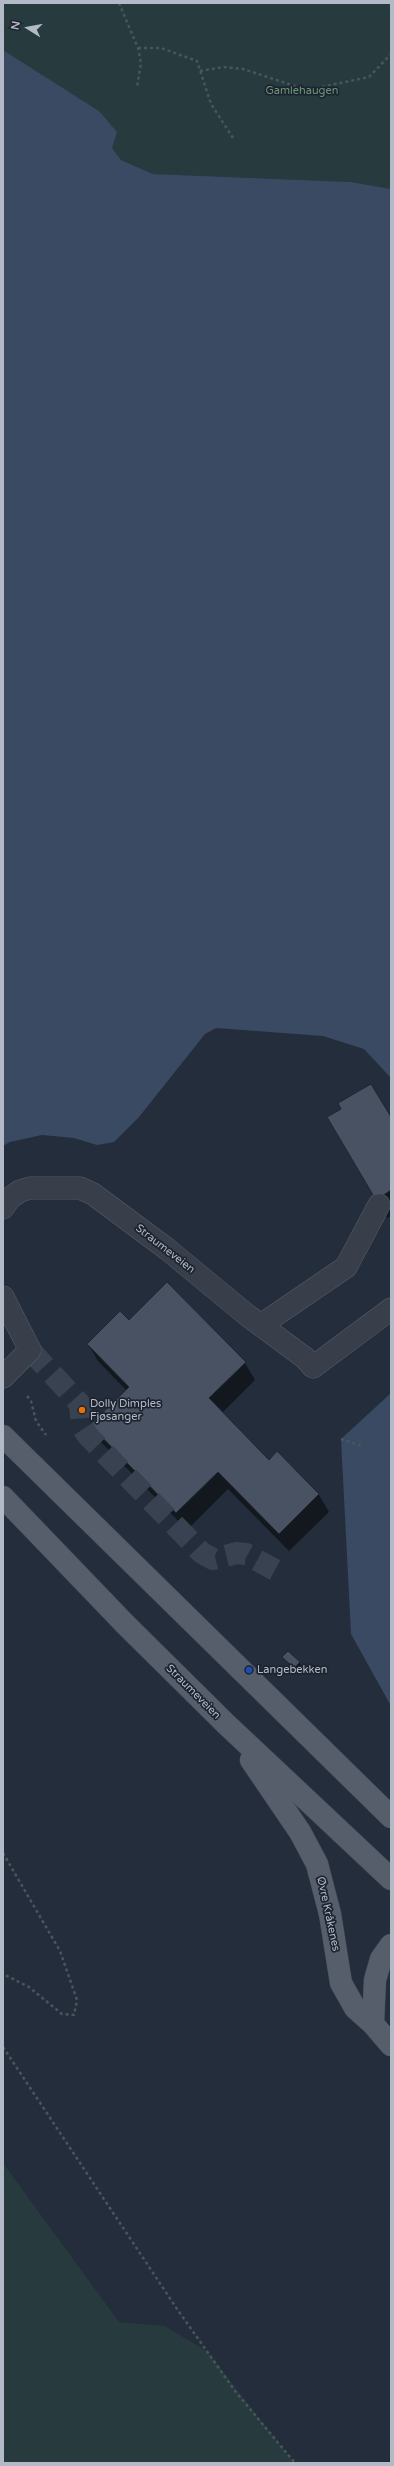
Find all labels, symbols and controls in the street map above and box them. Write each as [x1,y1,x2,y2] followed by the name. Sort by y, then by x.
[8,8,48,48] north arrow
[9,20,23,31] text: N
[266,84,338,98] park label: Gamlehaugen
[133,1222,197,1276] street label: Straumeveien
[90,1397,161,1423] place label: Dolly Dimples Fjøsanger
[77,1405,87,1415] marker: Dolly Dimples Fjøsanger
[163,1662,223,1722] street label: Straumeveien
[257,1663,327,1677] place label: Langebekken
[244,1665,254,1675] marker: Langebekken
[314,1875,342,1953] street label: Øvre Kråkenes

